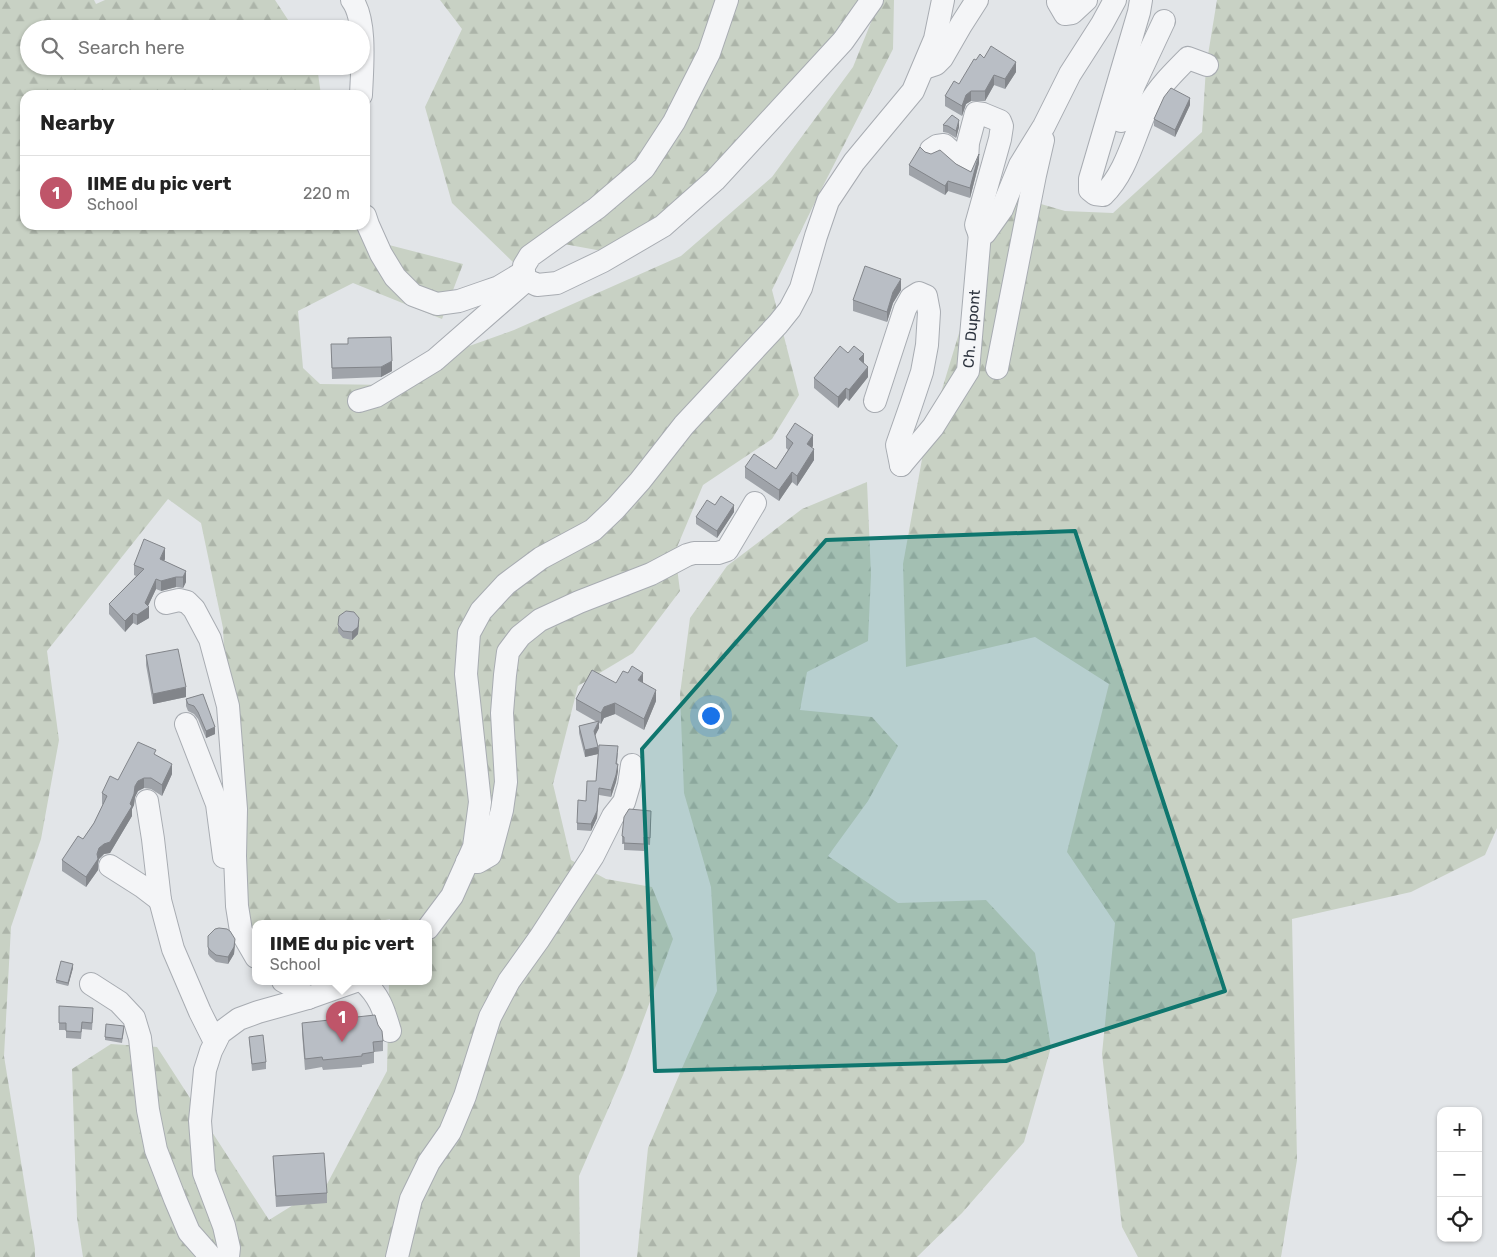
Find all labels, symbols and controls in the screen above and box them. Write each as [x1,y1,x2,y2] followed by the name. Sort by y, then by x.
[20,20,370,75] search box
[38,34,66,62] icon: search
[78,36,185,59] text: Search here
[40,110,115,135] text: Nearby
[87,172,231,195] text: IIME du pic vert
[52,184,60,203] text: 1
[303,184,350,203] text: 220 m
[87,195,138,214] text: School
[959,289,984,369] street label: Ch. Dupont
[698,703,724,729] your location
[252,920,432,985] popup
[270,932,414,955] text: IIME du pic vert
[270,955,321,974] text: School
[326,1001,358,1042] pin: 1
[1437,1107,1482,1242] map controls
[1437,1107,1482,1152] button: +
[1437,1152,1482,1197] button: −
[1437,1197,1482,1242] button: locate

